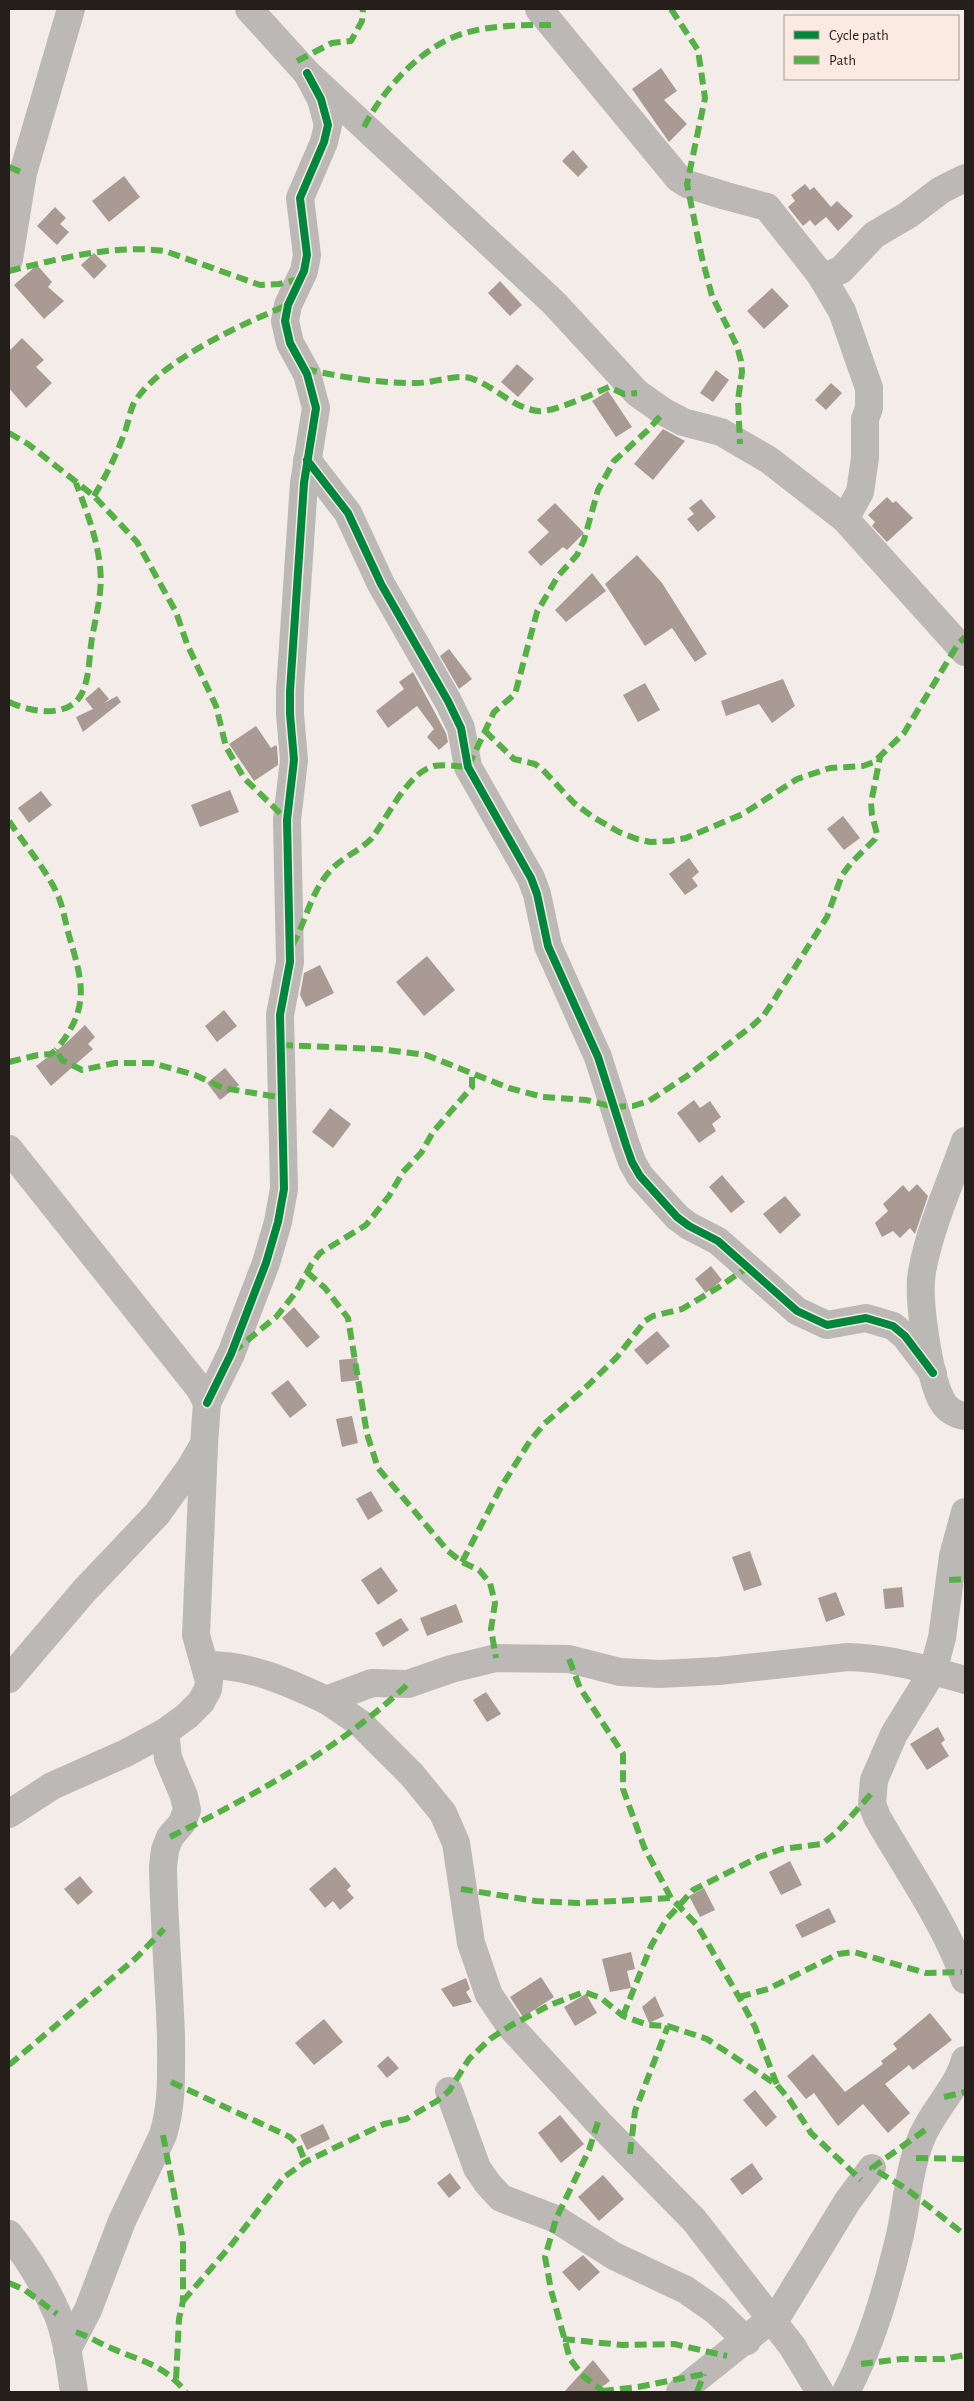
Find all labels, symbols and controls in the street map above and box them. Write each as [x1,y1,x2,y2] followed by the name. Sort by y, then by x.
[784,15,959,80] legend
[829,28,889,43] text: Cycle path
[829,53,856,68] text: Path

